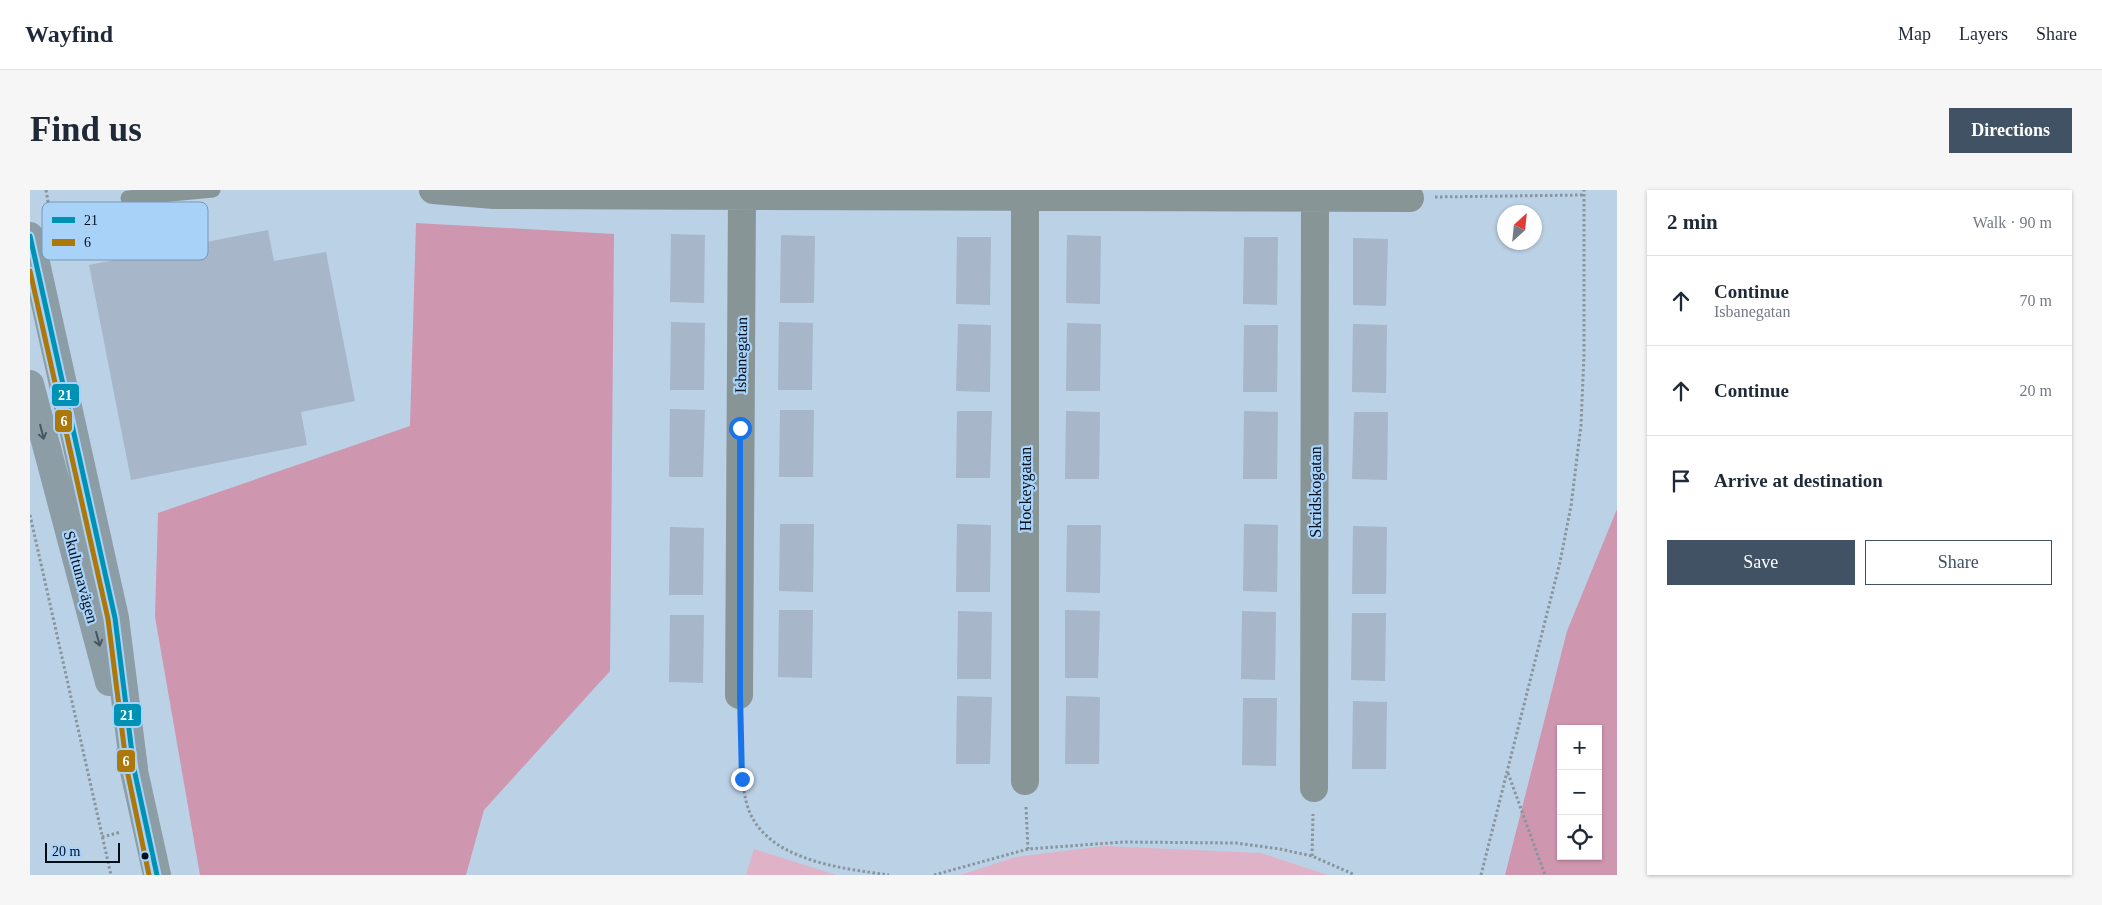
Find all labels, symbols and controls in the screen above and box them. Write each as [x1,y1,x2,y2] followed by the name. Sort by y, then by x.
[25,21,113,47] text: Wayfind
[1898,24,1931,44] text: Map
[1959,24,2008,44] text: Layers
[2036,24,2077,44] text: Share
[1949,108,2072,153] button: Directions
[30,110,142,149] text: Find us
[42,202,208,260] legend
[1497,205,1542,250] north arrow
[1667,210,1718,234] text: 2 min
[84,213,98,228] text: 21
[1973,214,2052,231] text: Walk · 90 m
[84,235,91,250] text: 6
[1714,281,1789,302] text: Continue
[1667,287,1695,315] icon: ahead
[2020,292,2052,309] text: 70 m
[1714,303,1790,320] text: Isbanegatan
[732,317,751,393] street label: Isbanegatan
[1667,377,1695,405] icon: ahead
[1714,380,1789,401] text: Continue
[2020,382,2052,399] text: 20 m
[51,383,80,407] line badge: 21
[58,388,72,403] text: 21
[54,409,73,433] line badge: 6
[61,414,68,429] text: 6
[729,417,752,440] route start
[38,423,47,439] one-way arrow
[1307,446,1325,538] street label: Skridskogatan
[1017,447,1035,531] street label: Hockeygatan
[1667,467,1695,495] icon: arrive
[1714,470,1883,491] text: Arrive at destination
[60,529,102,625] street label: Skultunavägen
[1667,540,1855,585] button: Save
[1865,540,2052,585] button: Share
[93,631,103,647] one-way arrow
[113,703,142,727] line badge: 21
[120,708,134,723] text: 21
[1557,725,1602,860] map controls
[1557,725,1602,770] button: +
[116,749,136,773] line badge: 6
[123,754,130,769] text: 6
[731,768,754,791] route end
[1557,770,1602,815] button: −
[1557,815,1602,860] button: locate
[45,840,120,863] scale bar
[52,844,80,859] text: 20 m
[140,851,150,861] unlabelled marker

